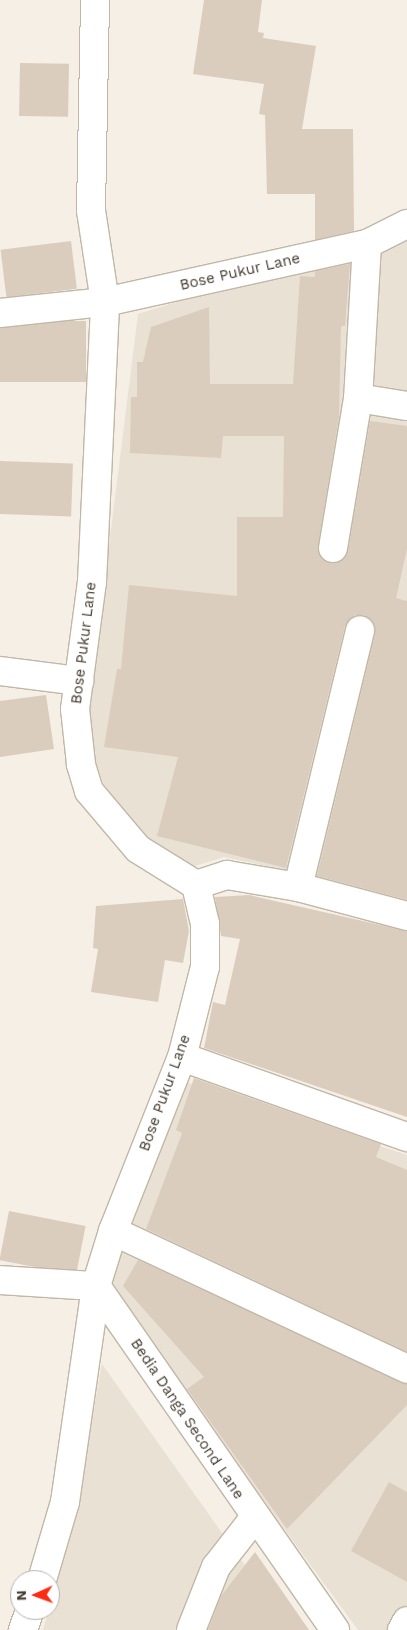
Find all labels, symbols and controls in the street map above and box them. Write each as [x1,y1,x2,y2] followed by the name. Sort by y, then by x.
[178,249,302,295] street label: Bose Pukur Lane
[68,581,100,705] street label: Bose Pukur Lane
[135,1032,195,1154] street label: Bose Pukur Lane
[126,1335,248,1503] street label: Bedia Danga Second Lane
[10,1570,60,1620] north arrow
[13,1590,29,1601] text: N

